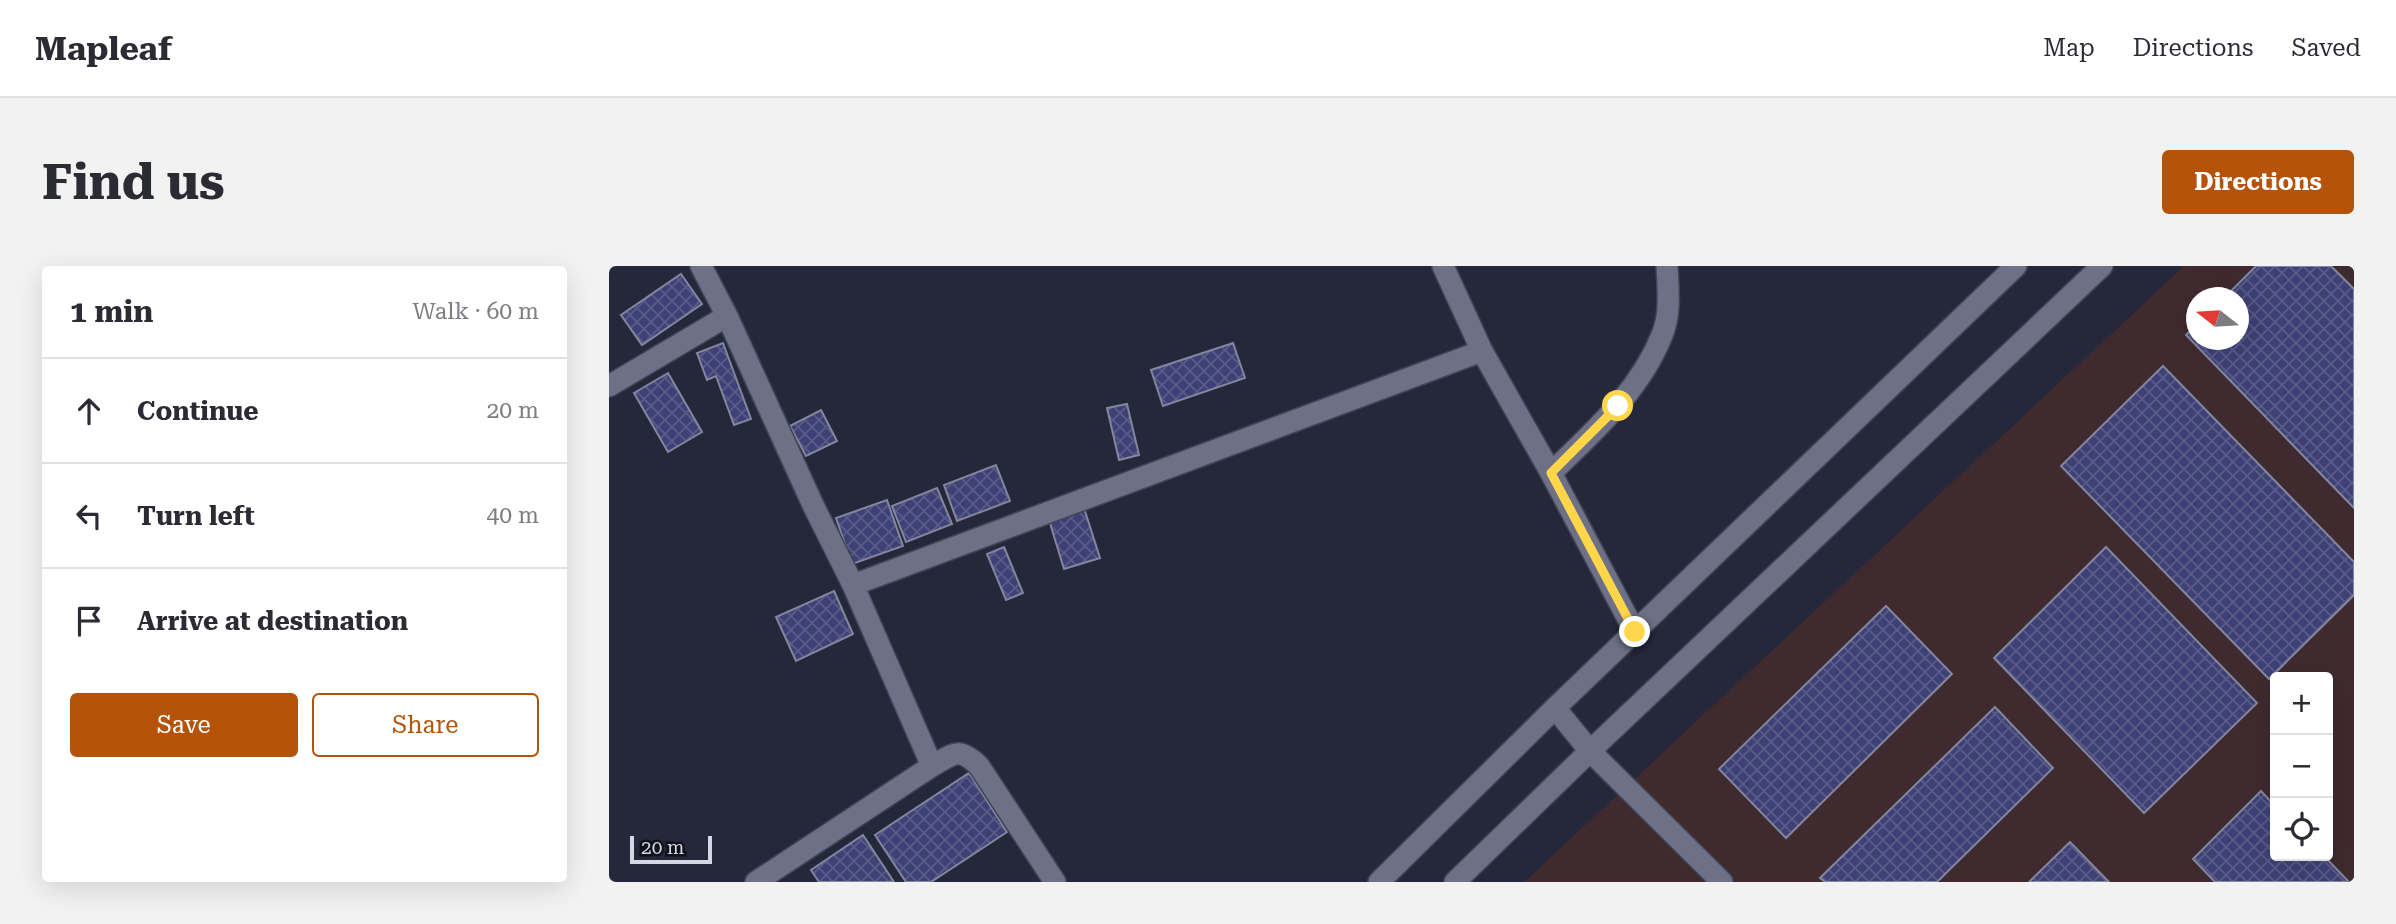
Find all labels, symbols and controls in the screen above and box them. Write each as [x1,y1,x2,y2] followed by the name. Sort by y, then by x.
[35,29,172,68] text: Mapleaf
[2043,34,2095,62] text: Map
[2133,34,2253,62] text: Directions
[2291,34,2361,62] text: Saved
[2162,150,2354,214] button: Directions
[42,154,225,211] text: Find us
[2186,287,2249,350] north arrow
[70,294,153,329] text: 1 min
[412,298,539,325] text: Walk · 60 m
[1602,390,1633,421] route start
[70,392,108,430] icon: ahead
[137,396,259,426] text: Continue
[486,397,539,424] text: 20 m
[70,497,108,535] icon: left
[137,501,255,531] text: Turn left
[486,502,539,529] text: 40 m
[70,602,108,640] icon: arrive
[137,606,408,636] text: Arrive at destination
[1619,616,1650,647] route end
[2270,672,2333,861] map controls
[2270,672,2333,735] button: +
[70,693,298,757] button: Save
[312,693,539,757] button: Share
[2270,735,2333,798] button: −
[2270,798,2333,861] button: locate
[630,833,712,865] scale bar
[641,836,684,859] text: 20 m

